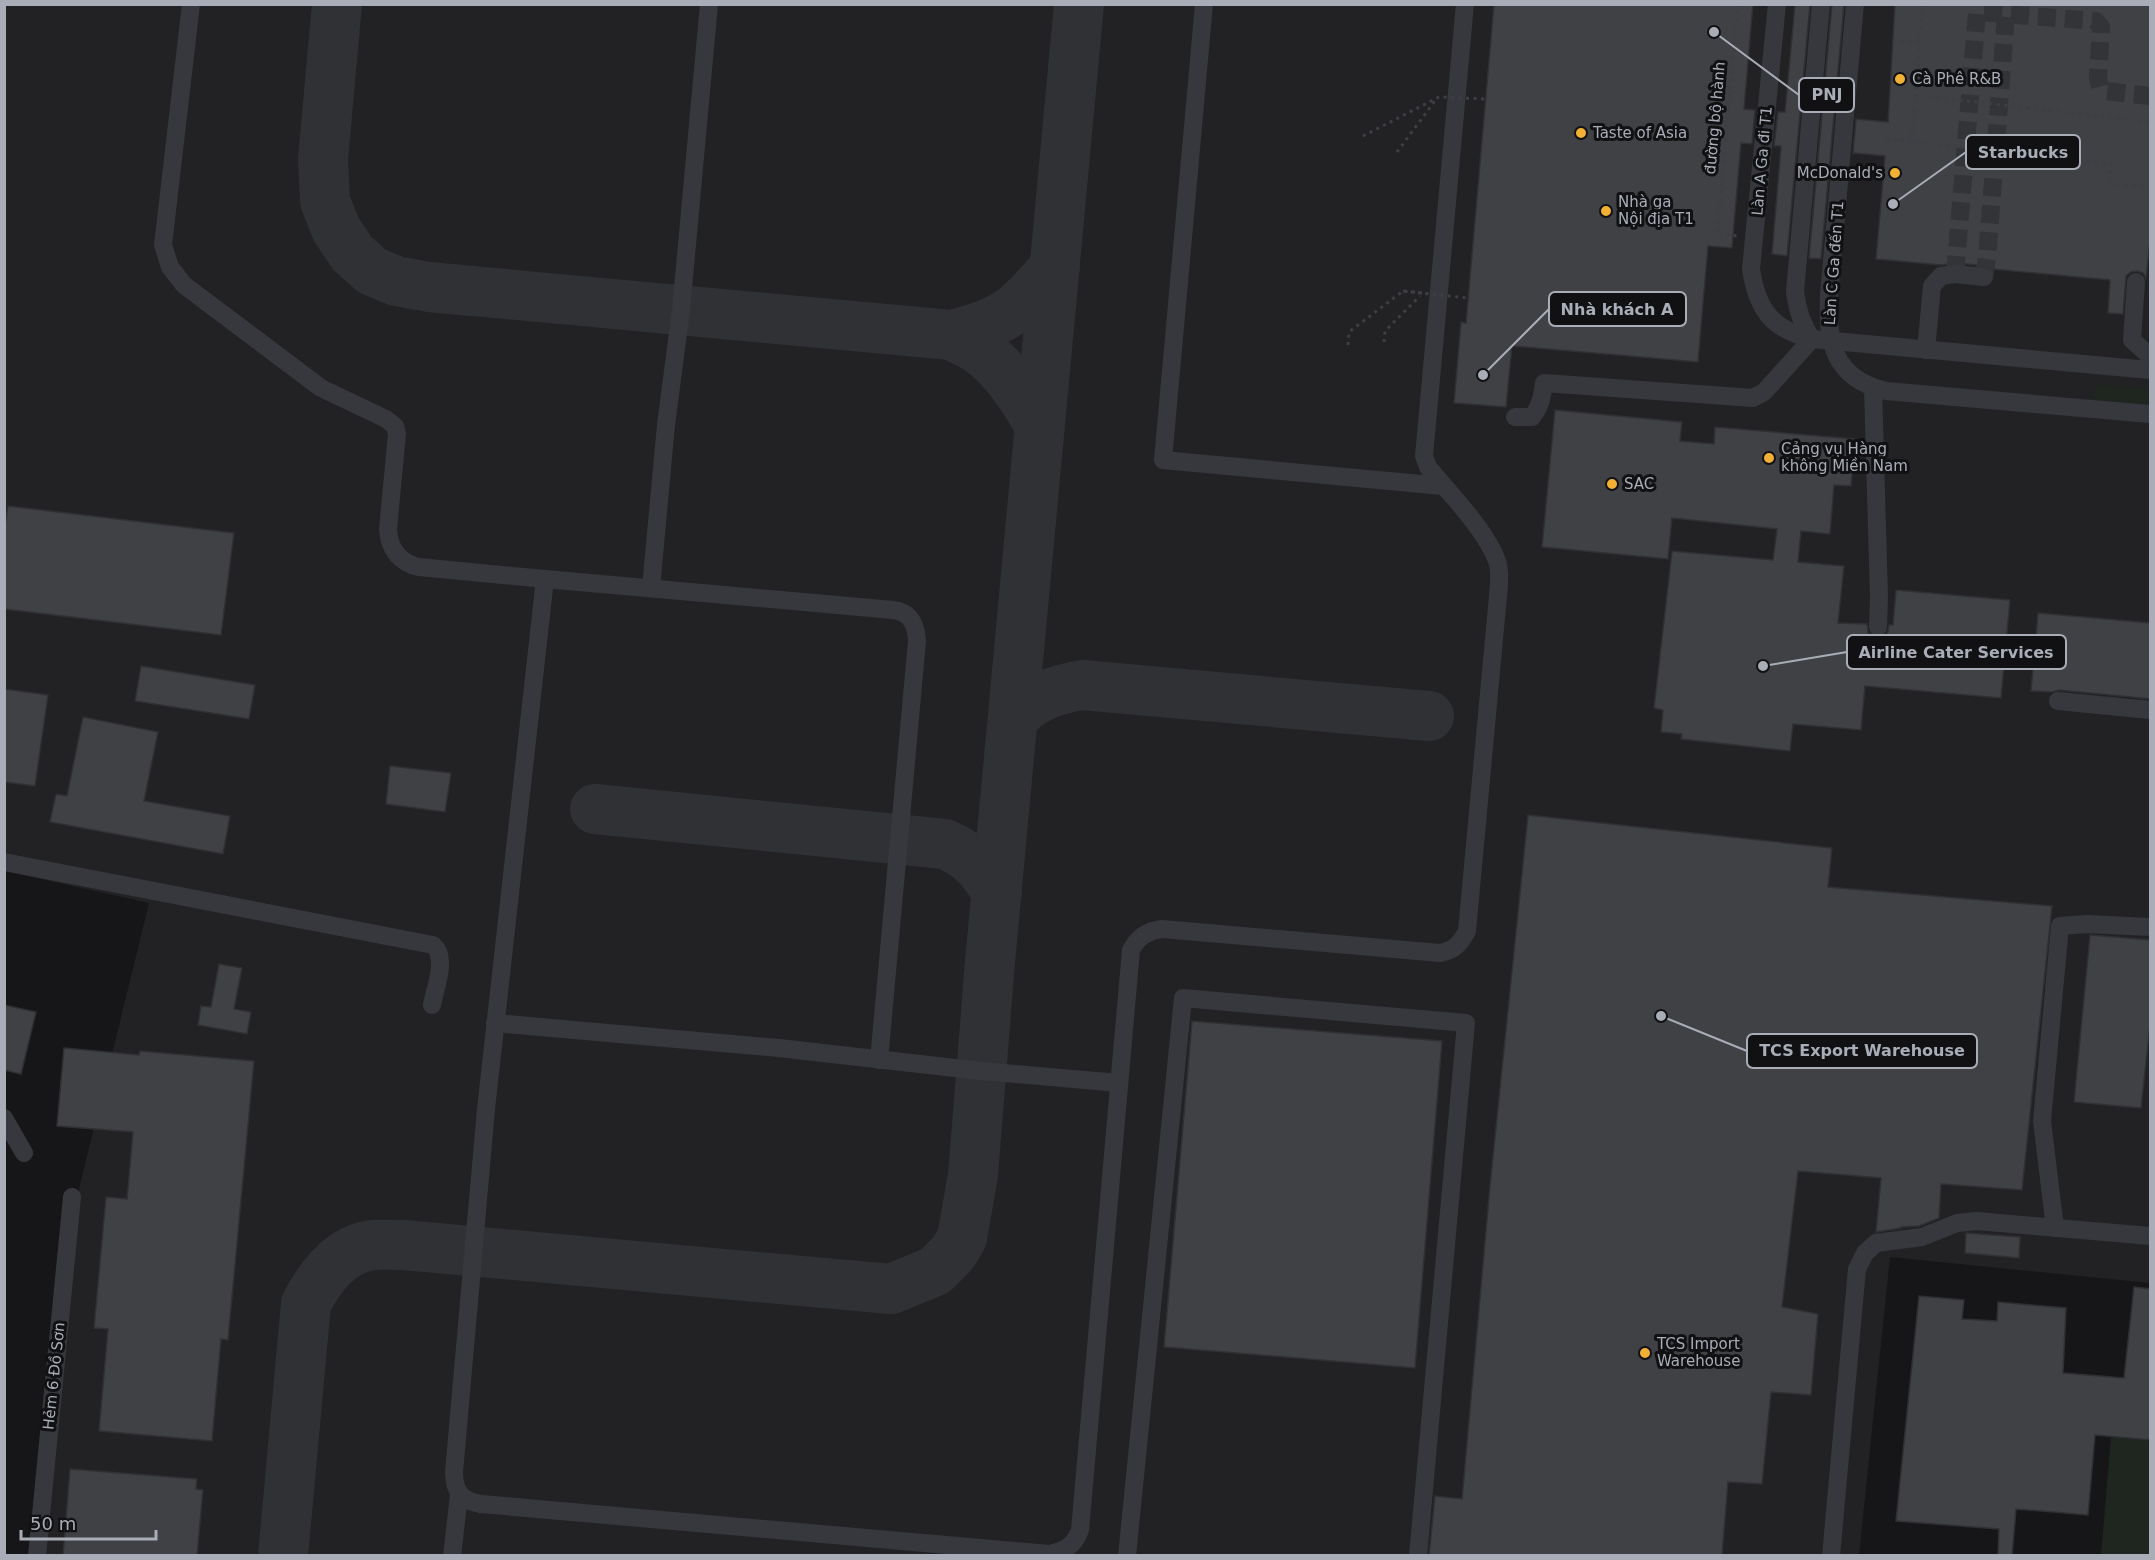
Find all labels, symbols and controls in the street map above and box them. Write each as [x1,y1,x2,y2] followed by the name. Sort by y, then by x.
[1701,61,1729,175] street label: đường bộ hành
[1912,70,2001,88] place label: Cà Phê R&B
[1893,72,1907,86] marker: Cà Phê R&B
[1799,78,1854,112] callout: PNJ
[1811,85,1843,104] text: PNJ
[1748,106,1776,216] street label: Làn A Ga đi T1
[1592,124,1687,142] place label: Taste of Asia
[1574,126,1588,140] marker: Taste of Asia
[1966,135,2080,169] callout: Starbucks
[1978,143,2068,162] text: Starbucks
[1797,164,1883,182] place label: McDonald's
[1888,166,1902,180] marker: McDonald's
[1618,193,1694,228] place label: Nhà ga Nội địa T1
[1821,200,1847,326] street label: Làn C Ga đến T1
[1599,204,1613,218] marker: Nhà ga Nội địa T1
[1549,292,1686,326] callout: Nhà khách A
[1561,300,1674,319] text: Nhà khách A
[1781,440,1908,475] place label: Cảng vụ Hàng không Miền Nam
[1762,451,1776,465] marker: Cảng vụ Hàng không Miền Nam
[1624,475,1654,493] place label: SAC
[1605,477,1619,491] marker: SAC
[1847,635,2066,669] callout: Airline Cater Services
[1858,643,2054,662] text: Airline Cater Services
[1747,1034,1977,1068] callout: TCS Export Warehouse
[1759,1041,1965,1060] text: TCS Export Warehouse
[39,1321,69,1431] street label: Hẻm 6 Đồ Sơn
[1656,1335,1740,1370] place label: TCS Import Warehouse
[1638,1346,1652,1360] marker: TCS Import Warehouse
[21,1503,156,1541] scale bar
[30,1513,76,1534] text: 50 m

